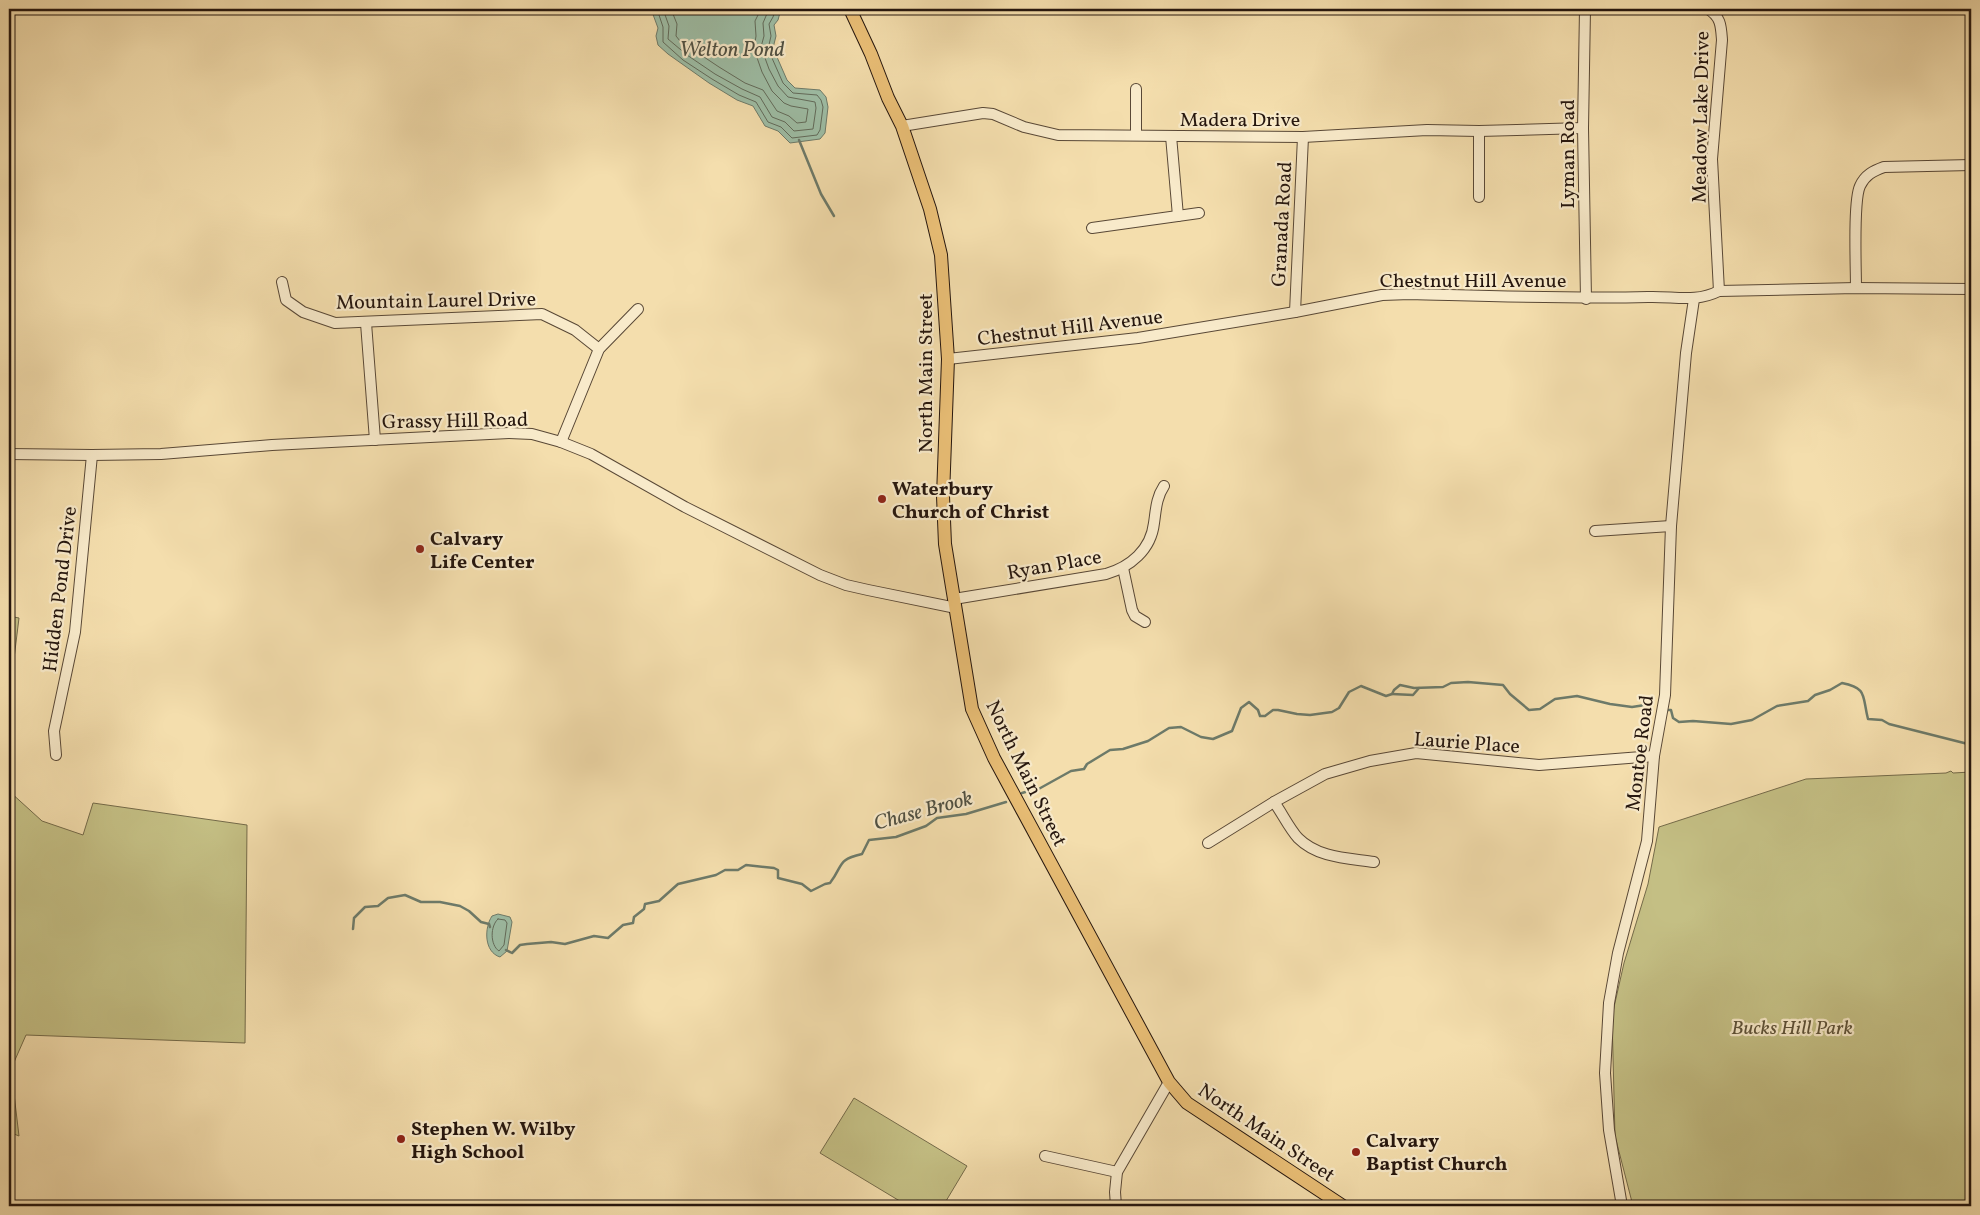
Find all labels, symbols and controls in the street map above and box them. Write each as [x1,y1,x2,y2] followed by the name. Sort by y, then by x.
[1686,31,1718,203] street label: Meadow Lake Drive
[679,36,785,65] water label: Welton Pond
[1555,99,1583,209] street label: Lyman Road
[1180,107,1300,135] street label: Madera Drive
[1266,161,1300,287] street label: Granada Road
[1380,268,1566,296] street label: Chestnut Hill Avenue
[336,286,536,318] street label: Mountain Laurel Drive
[913,293,941,453] street label: North Main Street
[976,304,1165,354] street label: Chestnut Hill Avenue
[382,407,528,437] street label: Grassy Hill Road
[892,476,1050,527] place label: Waterbury Church of Christ
[876,493,888,505] marker: Waterbury Church of Christ
[37,505,85,674] street label: Hidden Pond Drive
[430,526,535,577] place label: Calvary Life Center
[414,543,426,555] marker: Calvary Life Center
[1005,544,1104,588] street label: Ryan Place
[1620,694,1662,813] street label: Montoe Road
[978,696,1073,852] street label: North Main Street
[1413,726,1521,762] street label: Laurie Place
[871,784,976,839] water label: Chase Brook
[1731,1015,1853,1043] park label: Bucks Hill Park
[1192,1077,1340,1190] street label: North Main Street
[411,1116,576,1167] place label: Stephen W. Wilby High School
[1366,1128,1507,1179] place label: Calvary Baptist Church
[395,1133,407,1145] marker: Stephen W. Wilby High School
[1350,1146,1362,1158] marker: Calvary Baptist Church

